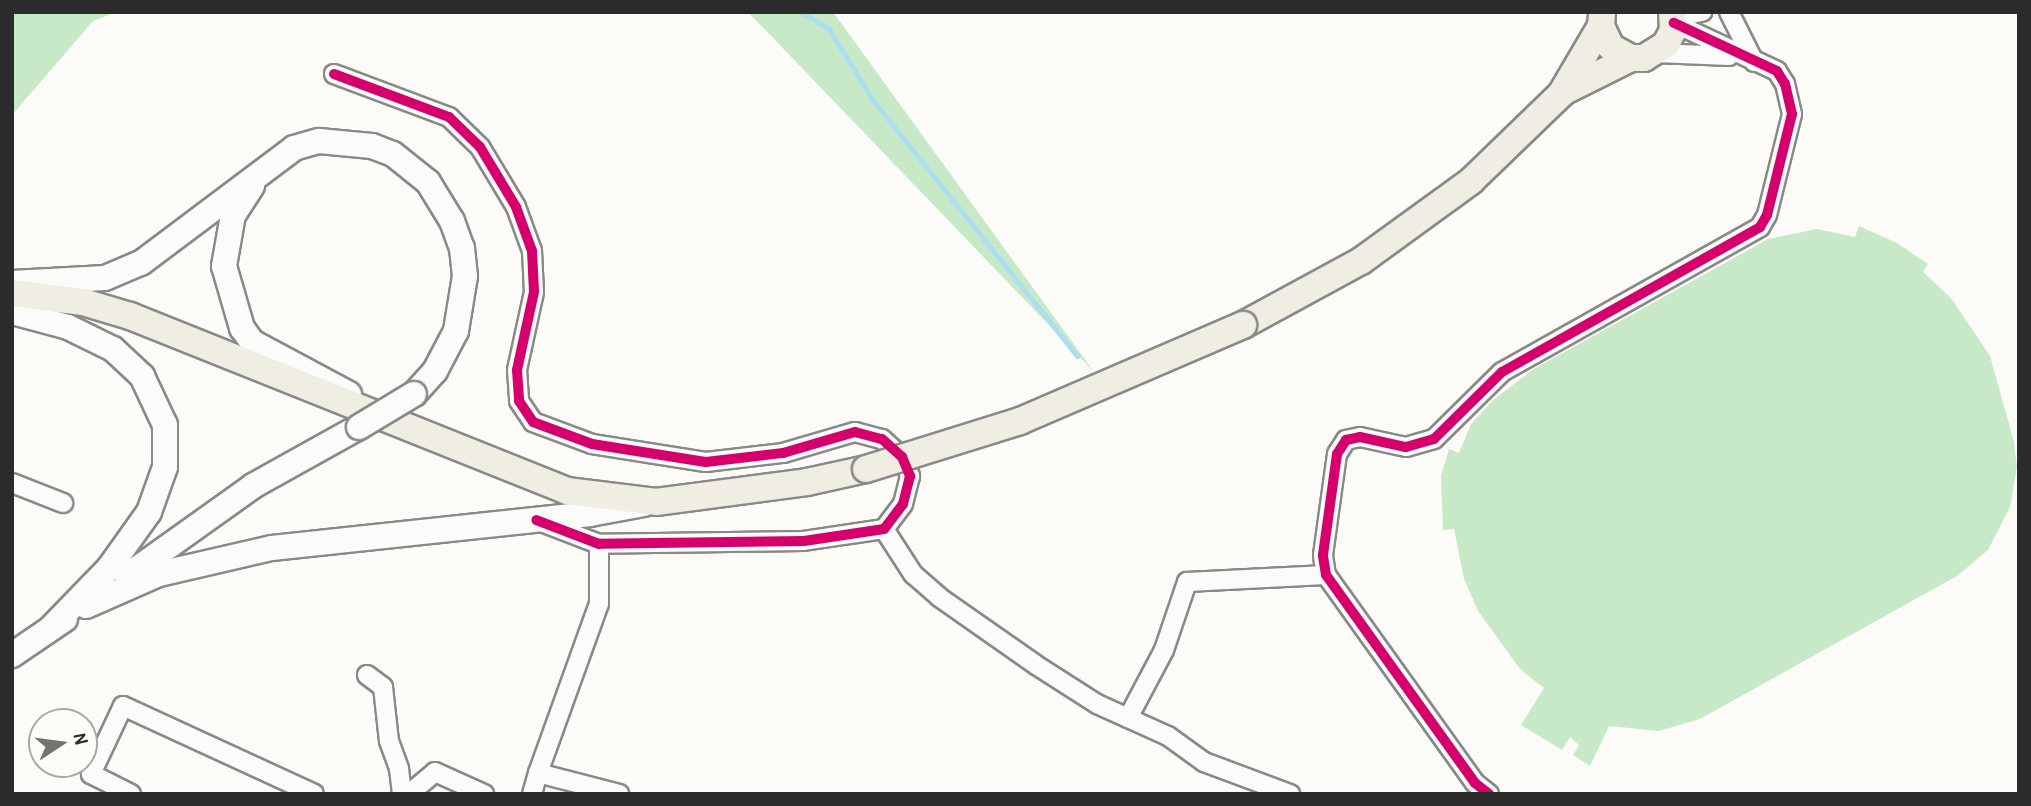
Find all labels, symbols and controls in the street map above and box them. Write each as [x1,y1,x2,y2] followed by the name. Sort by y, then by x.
[28,708,98,778] north arrow
[68,731,95,747] text: N

